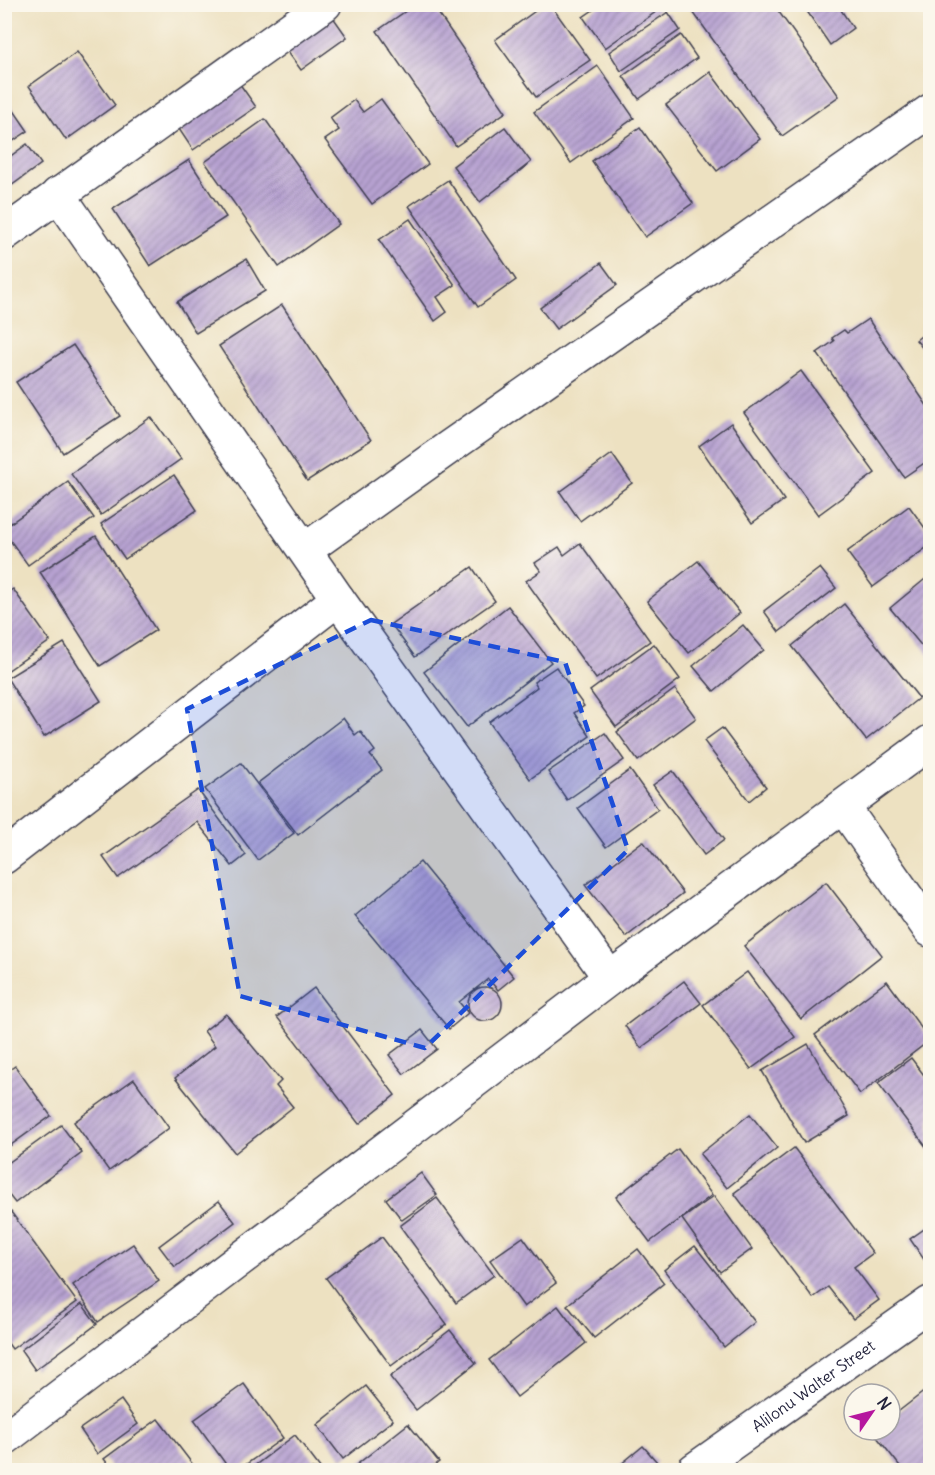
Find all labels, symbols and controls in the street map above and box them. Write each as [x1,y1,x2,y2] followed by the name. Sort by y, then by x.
[748,1335,879,1436] street label: Alilonu Walter Street
[842,1382,902,1442] north arrow
[873,1393,896,1414] text: N

